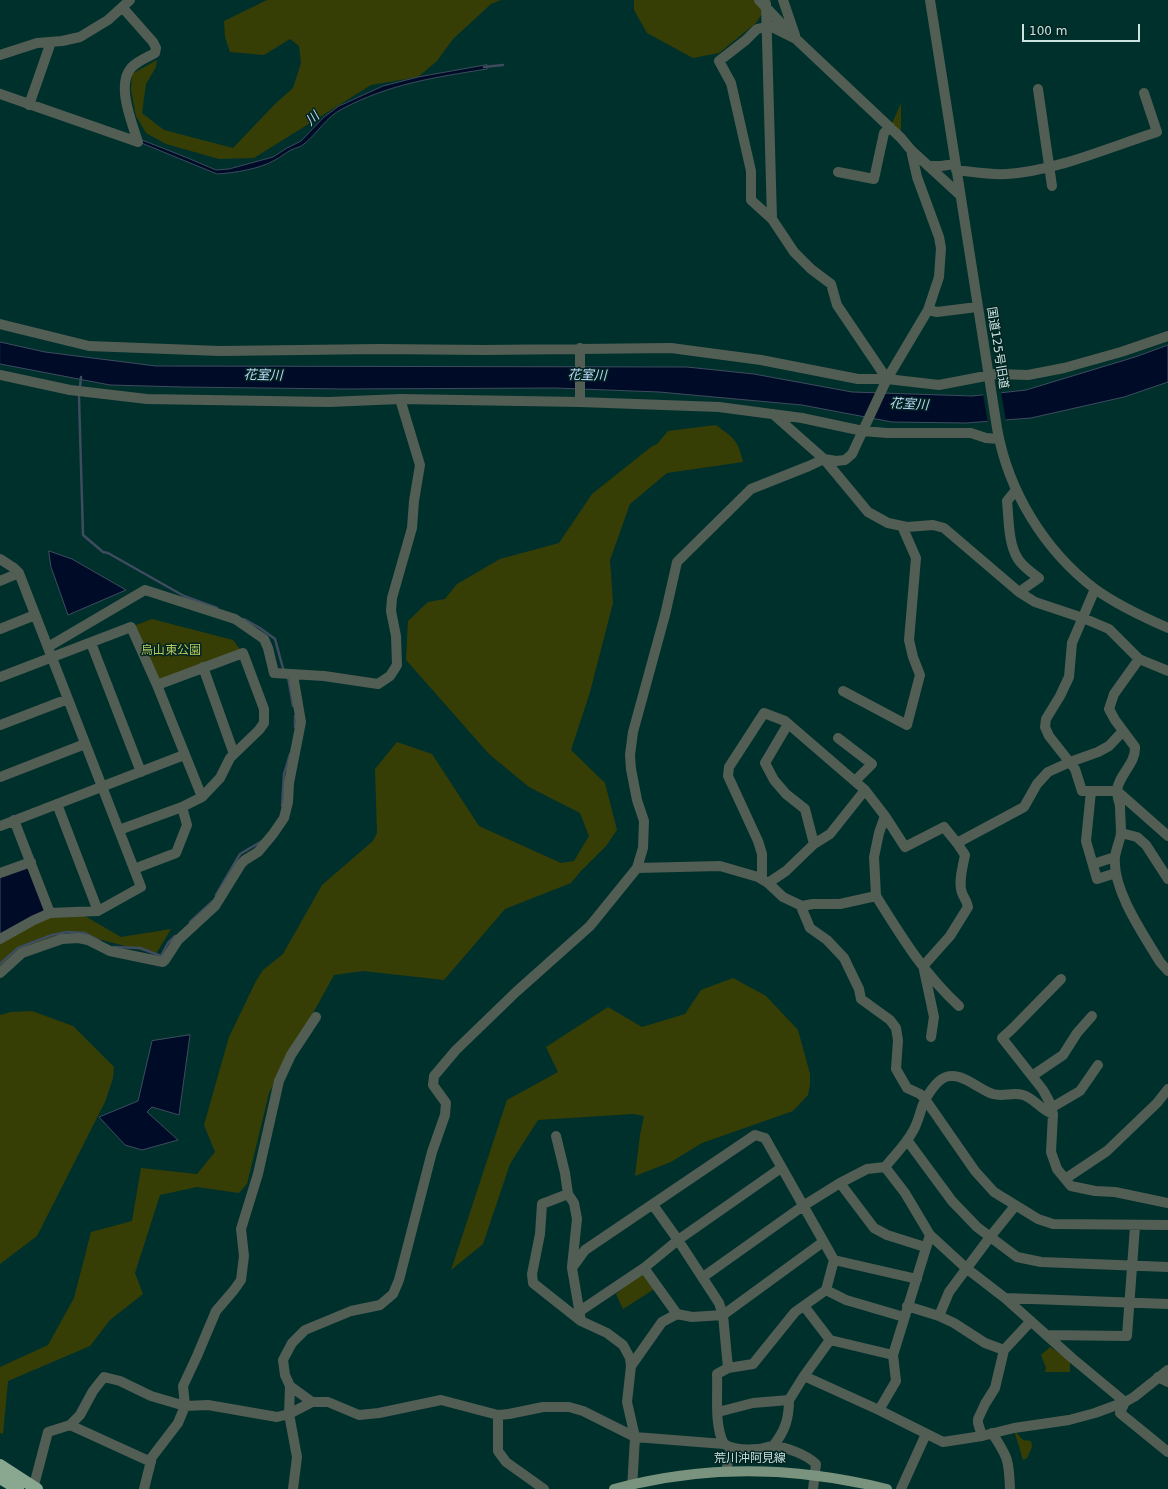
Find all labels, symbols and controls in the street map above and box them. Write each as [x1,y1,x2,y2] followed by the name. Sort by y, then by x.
[1024,16,1142,42] scale bar
[1029,24,1067,38] text: 100 m
[303,109,323,129] water label: 川
[983,306,1011,390] street label: 国道125号旧道
[243,368,283,384] water label: 花室川
[567,368,607,384] water label: 花室川
[889,396,929,414] water label: 花室川
[141,644,201,658] park label: 烏山東公園
[714,1452,786,1466] street label: 荒川沖阿見線

